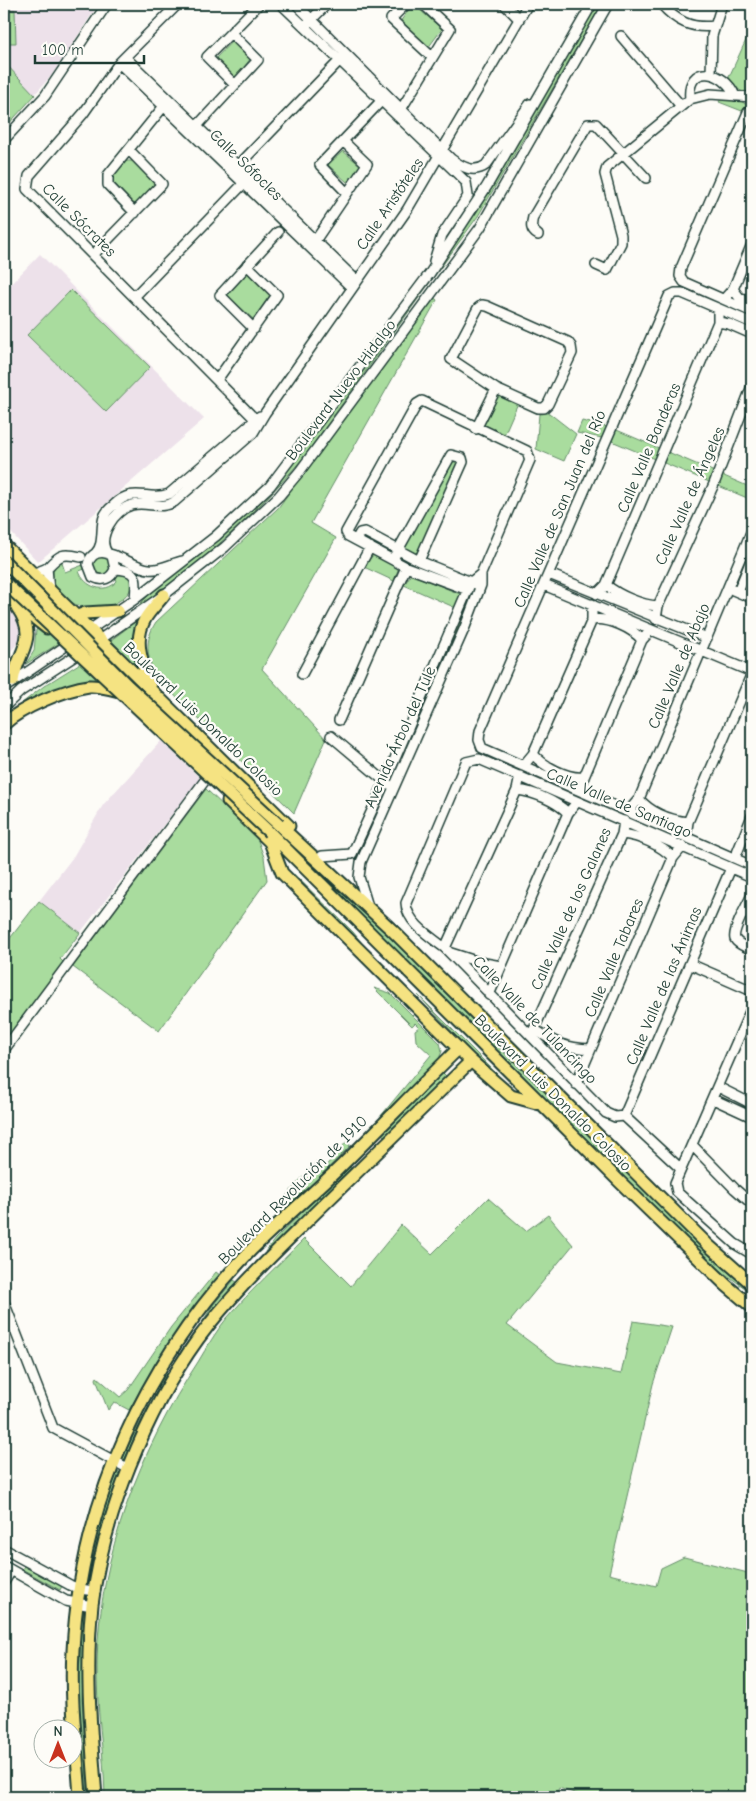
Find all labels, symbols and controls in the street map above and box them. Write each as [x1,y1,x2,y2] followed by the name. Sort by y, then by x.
[35,32,144,64] scale bar
[42,41,84,59] text: 100 m
[206,126,286,204] street label: Calle Sófocles
[353,154,428,253] street label: Calle Aristóteles
[39,180,120,261] street label: Calle Sócrates
[282,316,400,464] street label: Boulevard Nuevo Hidalgo
[614,380,685,516] street label: Calle Valle Banderas
[510,408,610,610] street label: Calle Valle de San Juan del Río
[650,423,729,568] street label: Calle Valle de Ángeles
[644,600,714,732] street label: Calle Valle de Abajo
[120,638,286,800] street label: Boulevard Luis Donaldo Colosio
[360,663,439,811] street label: Avenida Árbol del Tule
[544,764,694,842] street label: Calle Valle de Santiago
[527,825,615,993] street label: Calle Valle de los Galanes
[581,896,647,1020] street label: Calle Valle Tabares
[622,903,706,1068] street label: Calle Valle de las Ánimas
[469,952,601,1088] street label: Calle Valle de Tulancingo
[471,1011,635,1175] street label: Boulevard Luis Donaldo Colosio
[215,1112,371,1268] street label: Boulevard Revolución de 1910
[32,1718,82,1768] north arrow
[53,1723,63,1740] text: N

